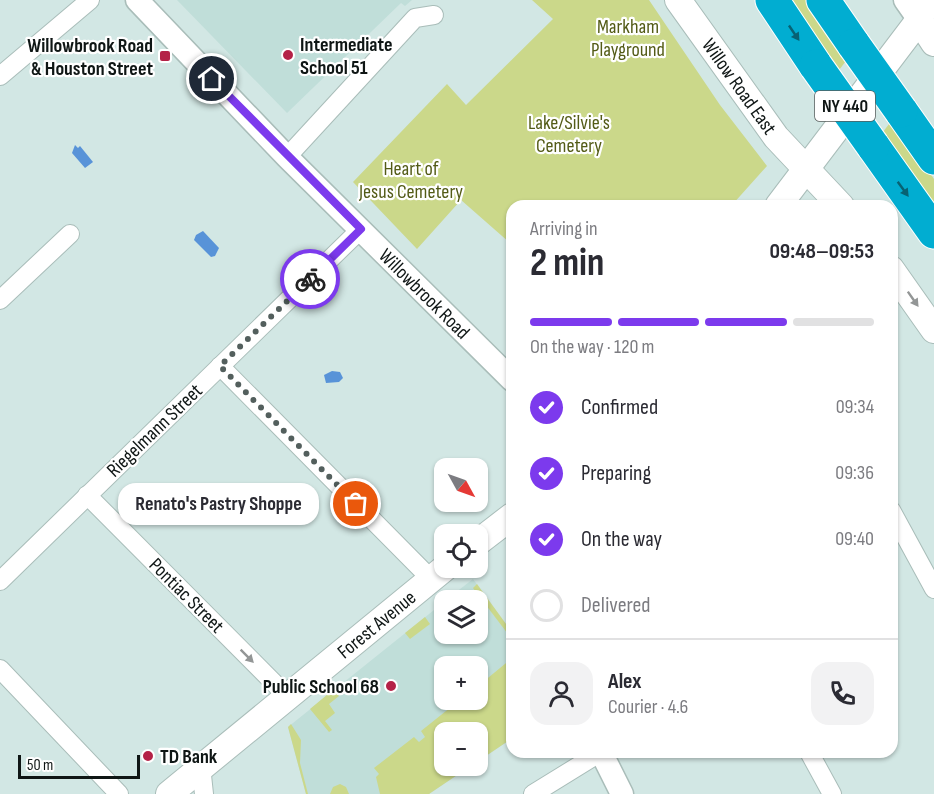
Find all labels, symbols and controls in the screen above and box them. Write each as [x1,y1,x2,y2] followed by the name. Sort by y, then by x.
[591,15,665,62] park label: Markham Playground
[788,25,800,41] one-way arrow
[300,33,392,80] place label: Intermediate School 51
[27,34,153,81] place label: Willowbrook Road & Houston Street
[696,34,781,139] street label: Willow Road East
[281,48,295,62] marker: Intermediate School 51
[158,49,172,63] marker: Willowbrook Road & Houston Street
[186,53,237,104] pin
[195,62,228,95] icon: home
[815,91,875,121] road number: NY 440
[528,111,610,158] park label: Lake/Silvie's Cemetery
[358,157,463,204] park label: Heart of Jesus Cemetery
[897,180,909,196] one-way arrow
[530,217,598,241] text: Arriving in
[769,238,874,265] text: 09:48–09:53
[530,240,604,287] text: 2 min
[374,244,474,344] street label: Willowbrook Road
[280,249,340,309] courier
[294,263,327,296] icon: bike
[907,291,919,307] one-way arrow
[530,335,654,359] text: On the way · 120 m
[102,379,208,482] street label: Riegelmann Street
[530,391,563,424] icon: check
[581,394,658,421] text: Confirmed
[836,395,874,419] text: 09:34
[530,457,563,490] icon: check
[434,458,488,512] north arrow
[434,458,488,776] map controls
[581,460,651,487] text: Preparing
[835,461,874,485] text: 09:36
[330,478,381,529] pin
[119,483,320,525] callout: Renato's Pastry Shoppe
[339,487,372,520] icon: bag
[135,492,302,516] text: Renato's Pastry Shoppe
[530,523,563,556] icon: check
[434,524,488,578] button: locate
[581,526,662,553] text: On the way
[835,527,874,551] text: 09:40
[144,553,229,638] street label: Pontiac Street
[333,586,421,664] street label: Forest Avenue
[434,590,488,644] button: layers
[581,592,650,619] text: Delivered
[240,648,254,663] one-way arrow
[434,656,488,710] button: +
[530,662,593,725] button: person
[811,662,874,725] button: phone
[608,668,641,695] text: Alex
[263,675,379,699] place label: Public School 68
[384,679,398,693] marker: Public School 68
[608,695,688,719] text: Courier · 4.6
[434,722,488,776] button: −
[160,745,218,769] place label: TD Bank
[141,749,155,763] marker: TD Bank
[18,752,140,780] scale bar
[27,756,53,775] text: 50 m

